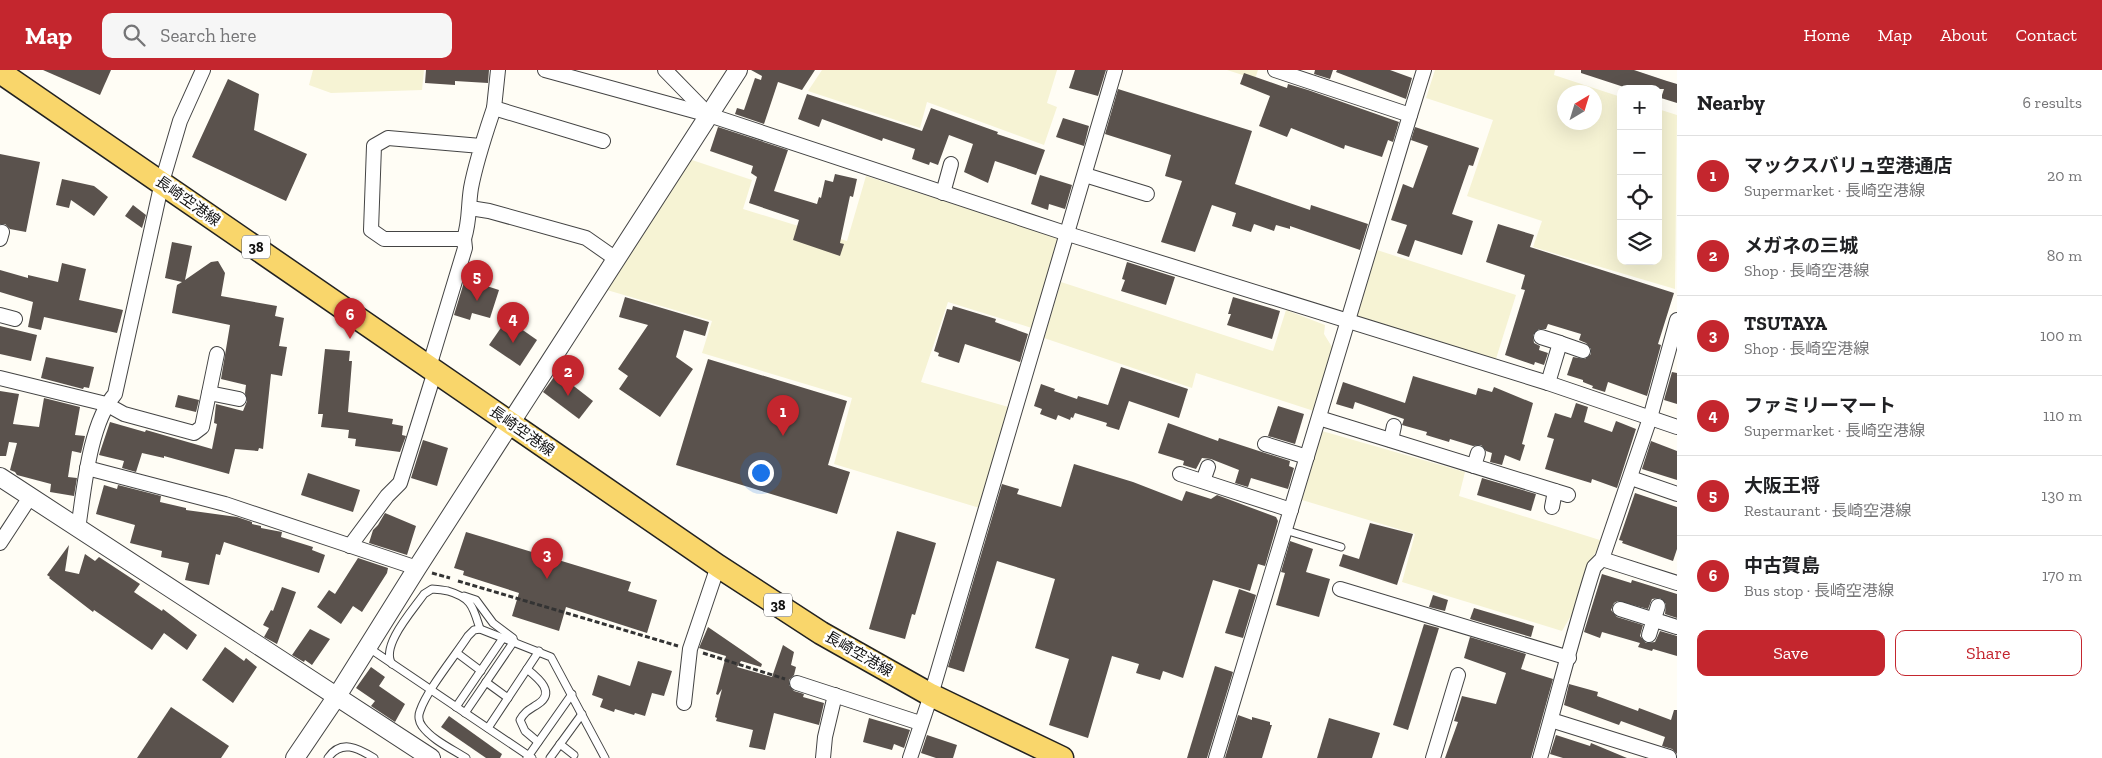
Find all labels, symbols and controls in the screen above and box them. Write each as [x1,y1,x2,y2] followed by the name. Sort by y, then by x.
[102,13,452,58] search box
[25,21,72,50] text: Map
[120,21,148,49] icon: search
[160,24,257,47] text: Search here
[1803,24,1850,46] text: Home
[1878,24,1912,46] text: Map
[1940,24,1987,46] text: About
[2015,24,2077,46] text: Contact
[1557,85,1602,130] north arrow
[1617,85,1662,265] map controls
[1617,85,1662,130] button: +
[1697,90,1765,115] text: Nearby
[2022,93,2082,112] text: 6 results
[1617,130,1662,175] button: −
[1744,154,1952,177] text: マックスバリュ空港通店
[1710,166,1716,185] text: 1
[2047,166,2082,185] text: 20 m
[152,172,224,230] street label: 長崎空港線
[1617,175,1662,220] button: locate
[1744,181,1925,200] text: Supermarket · 長崎空港線
[1617,220,1662,265] button: layers
[1744,234,1858,257] text: メガネの三城
[242,236,270,258] road number: 38
[1709,246,1717,265] text: 2
[2047,246,2082,265] text: 80 m
[461,260,493,301] pin: 5
[1744,261,1869,280] text: Shop · 長崎空港線
[334,298,366,339] pin: 6
[497,302,529,343] pin: 4
[1744,312,1827,335] text: TSUTAYA
[1709,326,1717,345] text: 3
[2040,326,2082,345] text: 100 m
[1744,339,1869,358] text: Shop · 長崎空港線
[552,355,584,396] pin: 2
[1744,394,1896,417] text: ファミリーマート
[767,395,799,436] pin: 1
[486,402,558,460] street label: 長崎空港線
[1708,406,1718,425] text: 4
[2043,406,2082,425] text: 110 m
[1744,421,1925,440] text: Supermarket · 長崎空港線
[748,460,774,486] your location
[1744,474,1820,497] text: 大阪王将
[1709,486,1717,505] text: 5
[2041,486,2082,505] text: 130 m
[1744,501,1911,520] text: Restaurant · 長崎空港線
[531,538,563,579] pin: 3
[1744,554,1820,577] text: 中古賀島
[1709,566,1717,585] text: 6
[2042,566,2082,585] text: 170 m
[1744,581,1894,600] text: Bus stop · 長崎空港線
[764,594,792,616] road number: 38
[822,627,896,681] street label: 長崎空港線
[1697,630,1885,676] button: Save
[1895,630,2082,676] button: Share

